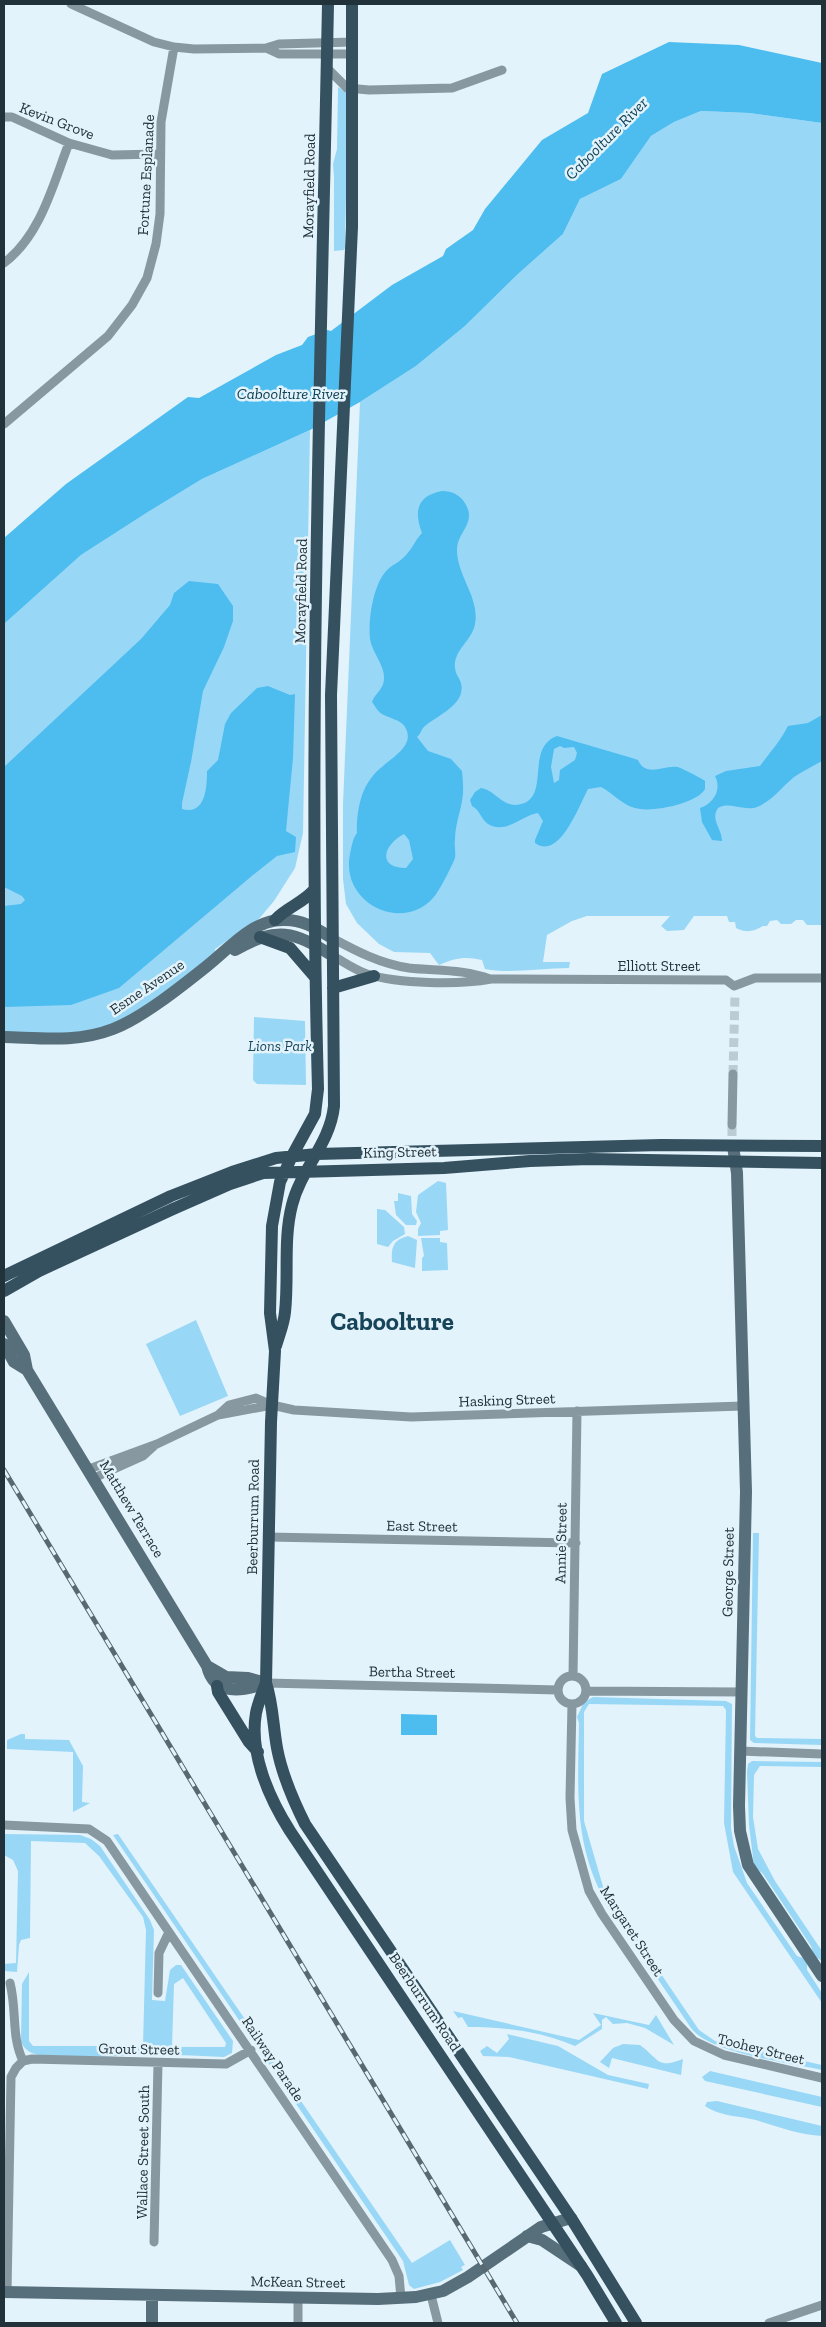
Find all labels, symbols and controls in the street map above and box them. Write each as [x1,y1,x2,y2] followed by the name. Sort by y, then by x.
[561,93,652,184] water label: Caboolture River
[17,99,97,143] street label: Kevin Grove
[134,114,158,236] street label: Fortune Esplanade
[299,133,319,239] street label: Morayfield Road
[237,384,346,403] water label: Caboolture River
[291,538,311,644] street label: Morayfield Road
[106,956,188,1018] street label: Esme Avenue
[618,957,701,975] street label: Elliott Street
[248,1037,312,1055] park label: Lions Park
[363,1142,437,1162] street label: King Street
[330,1306,454,1336] district label: Caboolture
[458,1389,556,1411] street label: Hasking Street
[96,1457,168,1561] street label: Matthew Terrace
[243,1458,263,1575] street label: Beerburrum Road
[551,1502,571,1584] street label: Annie Street
[386,1516,458,1536] street label: East Street
[718,1527,738,1617] street label: George Street
[369,1662,456,1682] street label: Bertha Street
[596,1883,668,1980] street label: Margaret Street
[385,1949,465,2056] street label: Beerburrum Road
[238,2013,308,2105] street label: Railway Parade
[716,2029,807,2069] street label: Toohey Street
[98,2039,180,2059] street label: Grout Street
[133,2084,153,2219] street label: Wallace Street South
[250,2272,346,2292] street label: McKean Street

